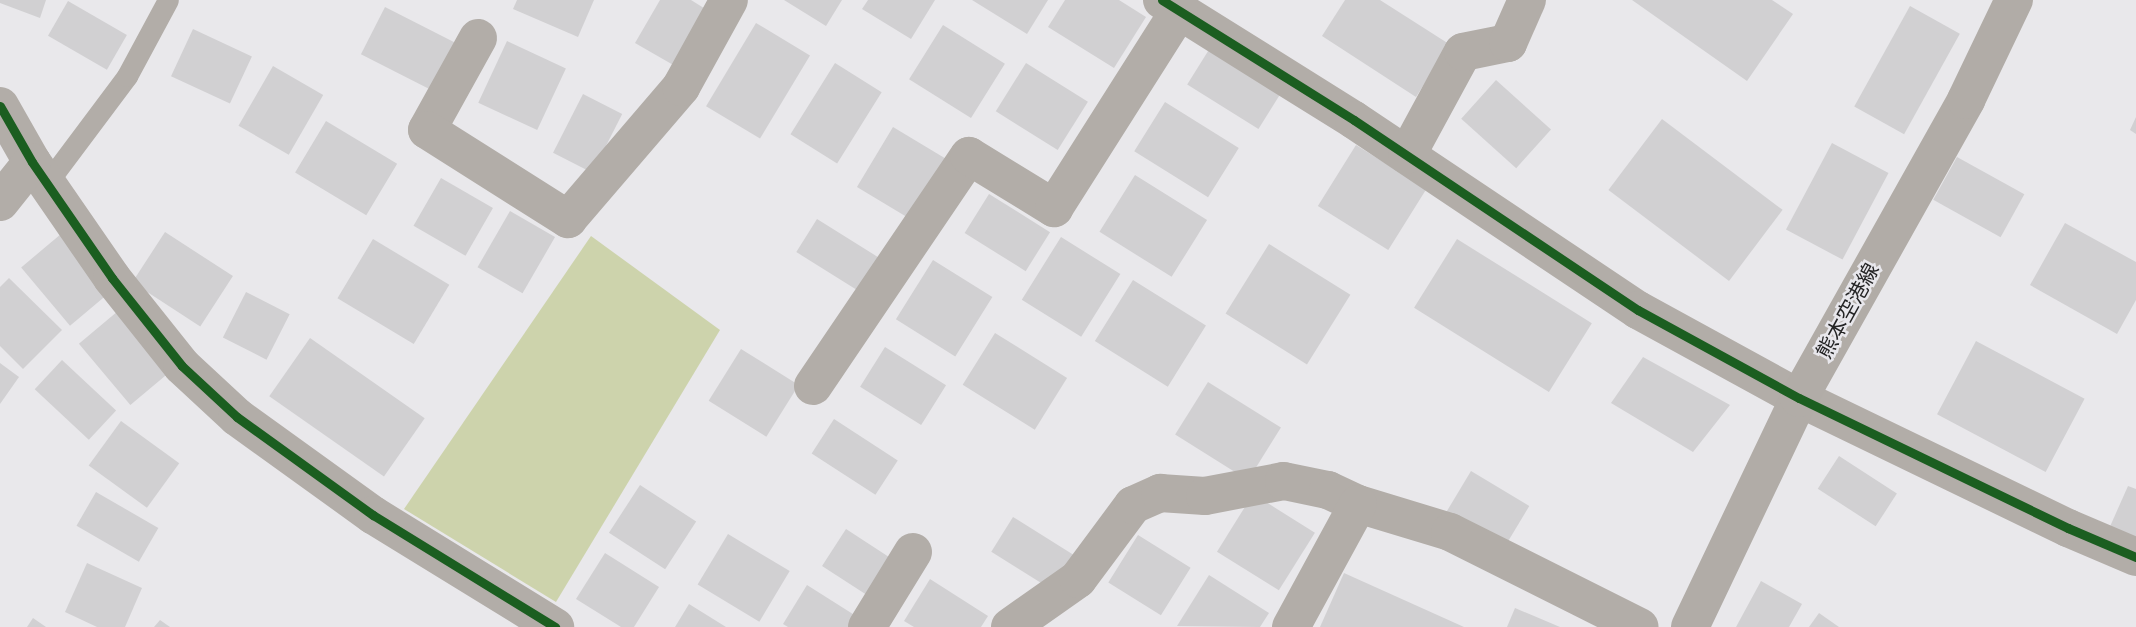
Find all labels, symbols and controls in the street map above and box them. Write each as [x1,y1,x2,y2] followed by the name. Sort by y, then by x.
[1812,259,1884,363] street label: 熊本空港線

